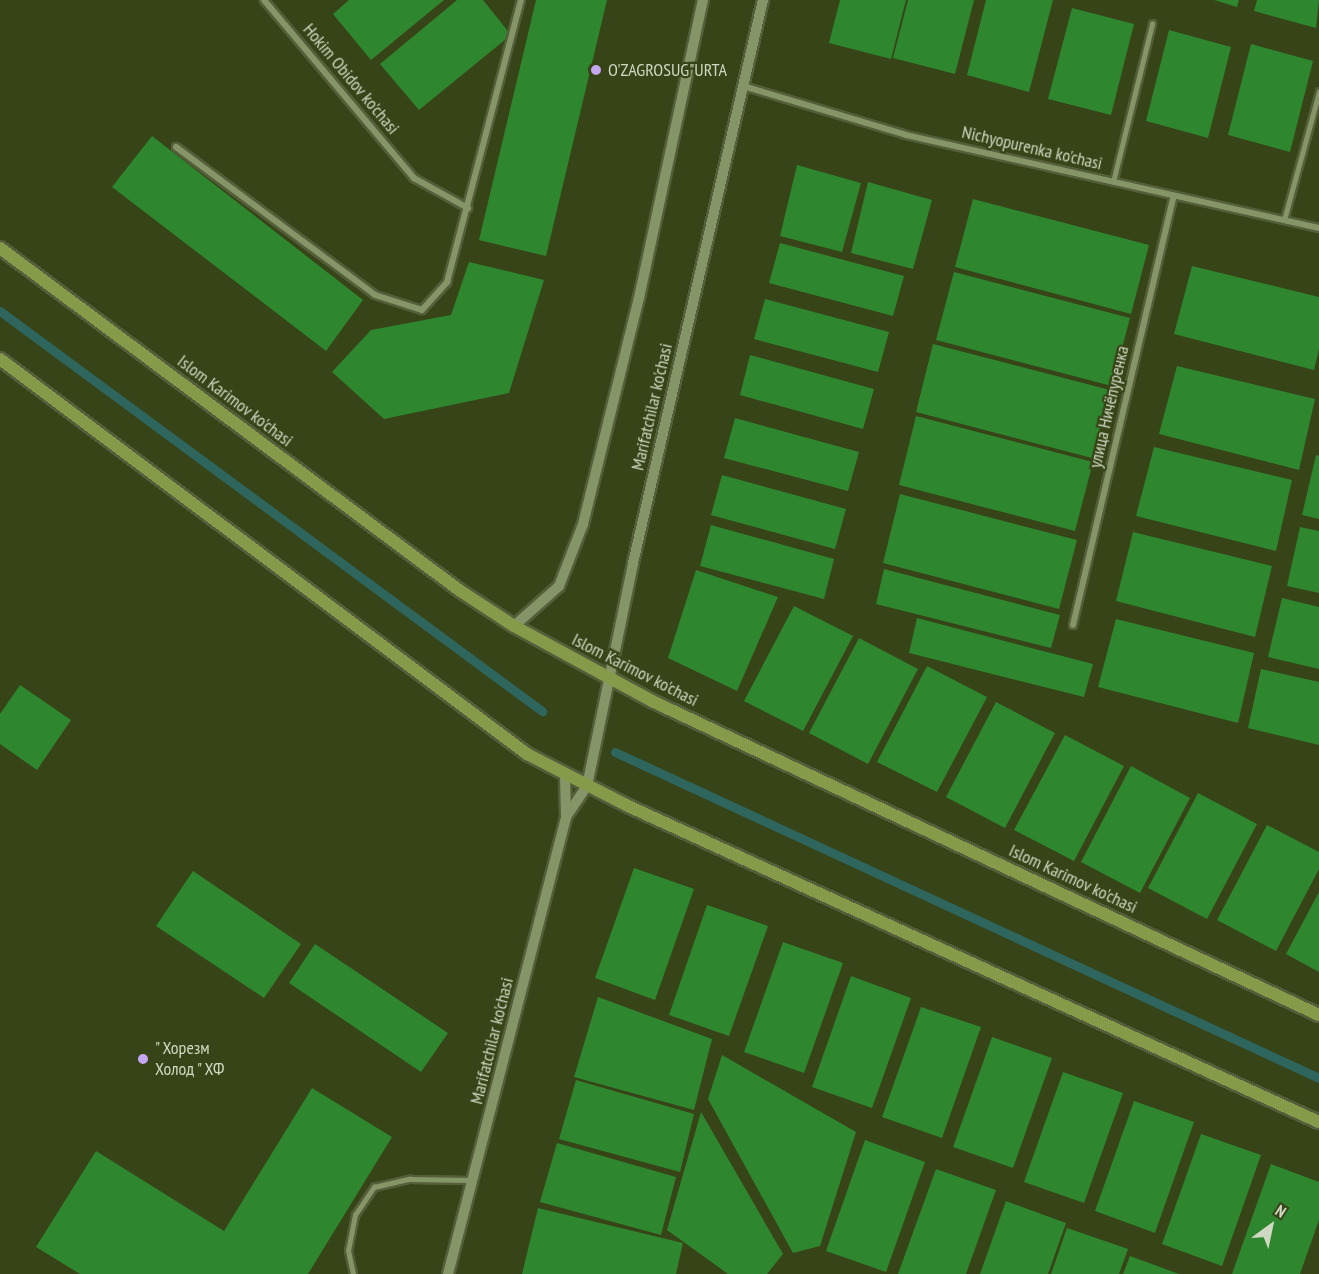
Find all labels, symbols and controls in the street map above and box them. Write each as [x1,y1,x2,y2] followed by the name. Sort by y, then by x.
[298,19,404,139] street label: Hokim Obidov ko'chasi
[608,59,727,81] place label: O'ZAGROSUG"URTA
[589,63,603,77] marker: O'ZAGROSUG"URTA
[960,121,1104,175] street label: Nichyopurenka ko'chasi
[627,341,677,473] street label: Marifatchilar ko'chasi
[1084,344,1134,470] street label: улица Ничёпуренка
[173,350,297,452] street label: Islom Karimov ko'chasi
[568,629,702,711] street label: Islom Karimov ko'chasi
[1005,840,1141,918] street label: Islom Karimov ko'chasi
[466,976,518,1106] street label: Marifatchilar ko'chasi
[155,1038,227,1080] place label: " Хорезм Холод " ХФ
[136,1052,150,1066] marker: " Хорезм Холод " ХФ
[1241,1196,1301,1256] north arrow
[1272,1200,1290,1222] text: N

